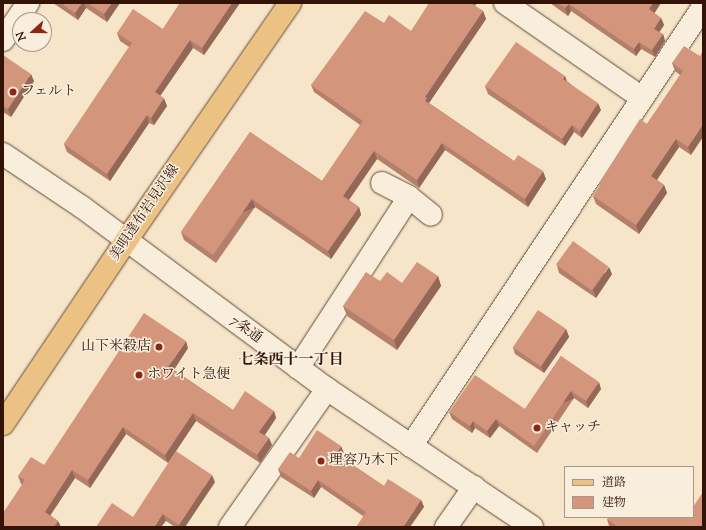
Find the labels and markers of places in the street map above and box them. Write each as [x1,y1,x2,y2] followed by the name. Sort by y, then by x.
[21,84,77,100] place label: フェルト
[8,87,18,97] marker: フェルト
[81,339,151,355] place label: 山下米穀店
[154,342,164,352] marker: 山下米穀店
[147,367,231,383] place label: ホワイト急便
[134,370,144,380] marker: ホワイト急便
[545,420,601,436] place label: キャッチ
[532,423,542,433] marker: キャッチ
[329,453,399,469] place label: 理容乃木下
[316,456,326,466] marker: 理容乃木下

